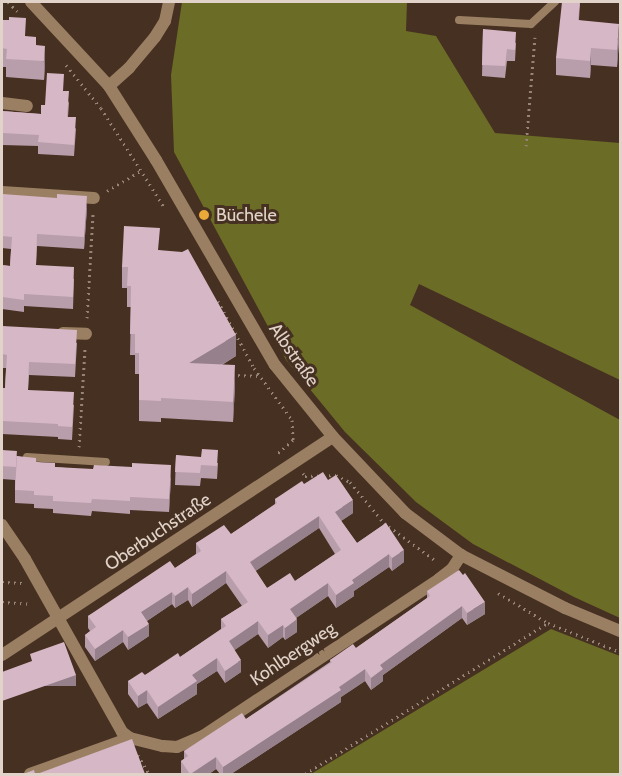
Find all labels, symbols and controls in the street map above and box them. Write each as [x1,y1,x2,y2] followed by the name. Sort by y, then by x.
[216,204,277,226] place label: Büchele
[197,208,211,222] marker: Büchele
[264,319,324,391] street label: Albstraße
[101,489,215,575] street label: Oberbuchstraße
[246,618,340,690] street label: Kohlbergweg

